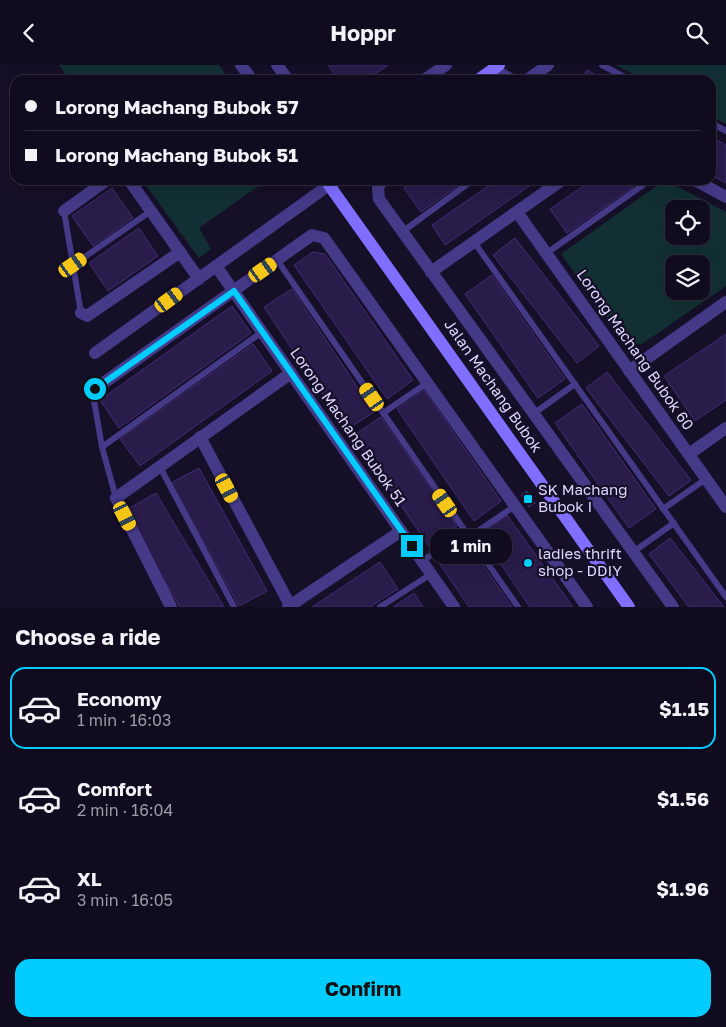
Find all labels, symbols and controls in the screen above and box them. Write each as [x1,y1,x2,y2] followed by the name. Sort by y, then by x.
[15,19,43,47] icon: back
[330,19,396,46] text: Hoppr
[683,19,711,47] icon: search
[55,95,299,118] text: Lorong Machang Bubok 57
[55,143,298,166] text: Lorong Machang Bubok 51
[665,200,710,300] map controls
[665,200,710,245] button: locate
[56,250,89,280] car
[246,255,279,285] car
[665,255,710,300] button: layers
[573,266,698,433] street label: Lorong Machang Bubok 60
[152,285,185,315] car
[441,315,547,456] street label: Jalan Machang Bubok
[287,344,410,509] street label: Lorong Machang Bubok 51
[84,378,106,400] route start
[357,380,386,414] car
[213,471,240,505] car
[538,480,627,515] place label: SK Machang Bubok I
[430,486,459,520] car
[522,493,534,505] marker: SK Machang Bubok I
[111,499,138,533] car
[430,529,512,563] callout: 1 min
[401,535,423,557] route end
[451,536,491,556] text: 1 min
[538,544,622,579] place label: ladies thrift shop - DDIY
[522,557,534,569] marker: ladies thrift shop - DDIY
[15,623,161,650] text: Choose a ride
[17,686,62,731] icon: car
[77,687,162,710] text: Economy
[659,697,709,720] text: $1.15
[77,710,171,730] text: 1 min · 16:03
[17,776,62,821] icon: car
[77,777,152,800] text: Comfort
[657,787,709,810] text: $1.56
[77,800,173,820] text: 2 min · 16:04
[17,866,62,911] icon: car
[77,867,102,890] text: XL
[656,877,709,900] text: $1.96
[77,890,173,910] text: 3 min · 16:05
[15,959,711,1017] button: Confirm

